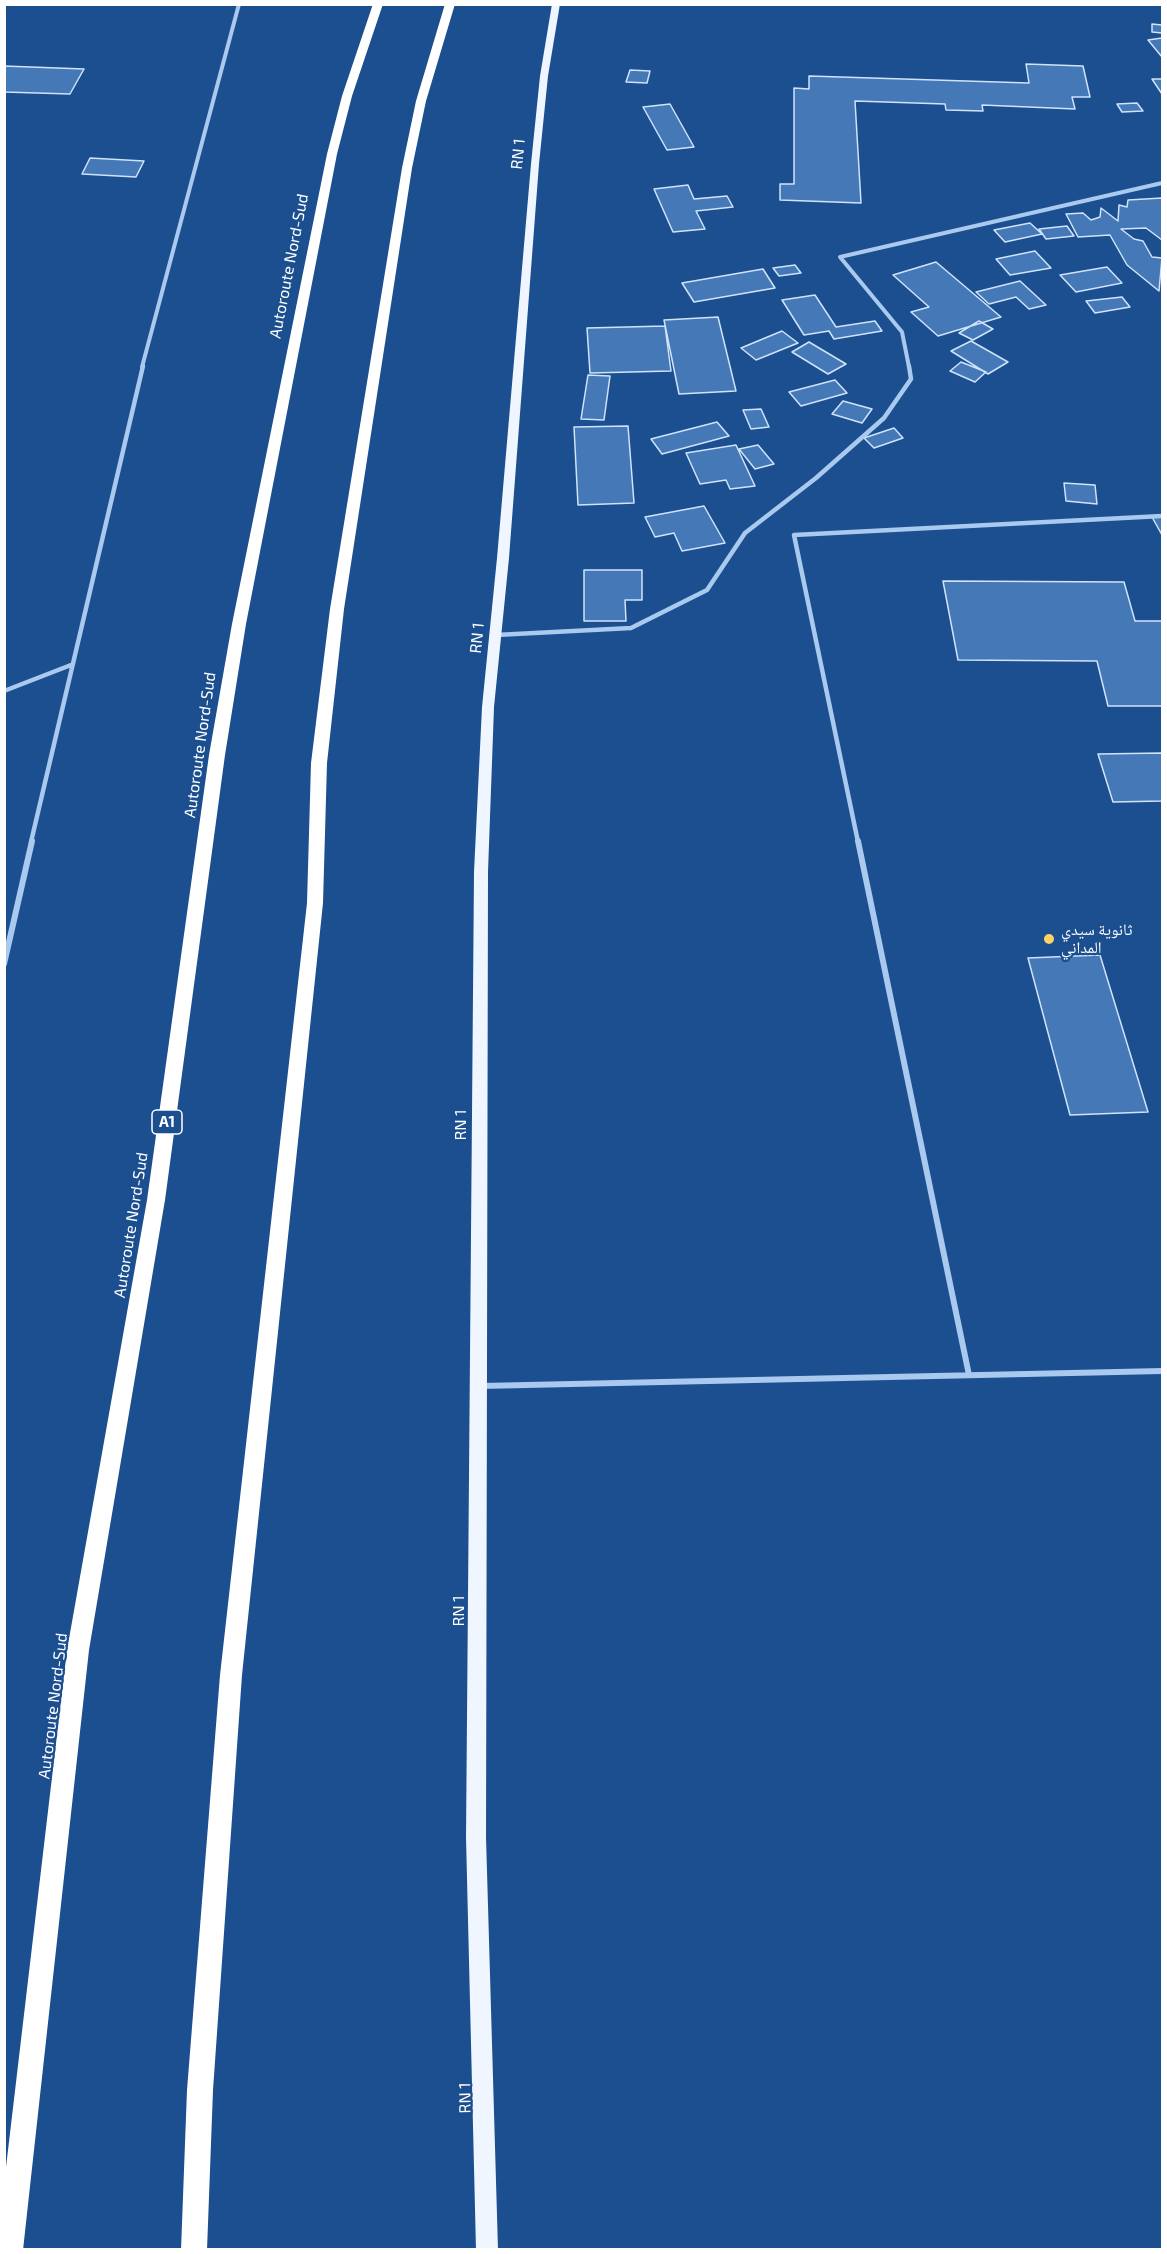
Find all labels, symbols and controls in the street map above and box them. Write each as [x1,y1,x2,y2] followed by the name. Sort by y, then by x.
[507,138,529,170] street label: RN 1
[266,192,312,340] street label: Autoroute Nord-Sud
[466,622,488,654] street label: RN 1
[180,671,220,819] street label: Autoroute Nord-Sud
[1061,920,1132,958] place label: ثانوية سيدي المداني
[1042,932,1056,946] marker: ثانوية سيدي المداني
[451,1109,471,1141] street label: RN 1
[152,1110,182,1134] road number: A1
[110,1151,152,1299] street label: Autoroute Nord-Sud
[449,1595,469,1627] street label: RN 1
[35,1632,71,1780] street label: Autoroute Nord-Sud
[455,2082,475,2114] street label: RN 1

